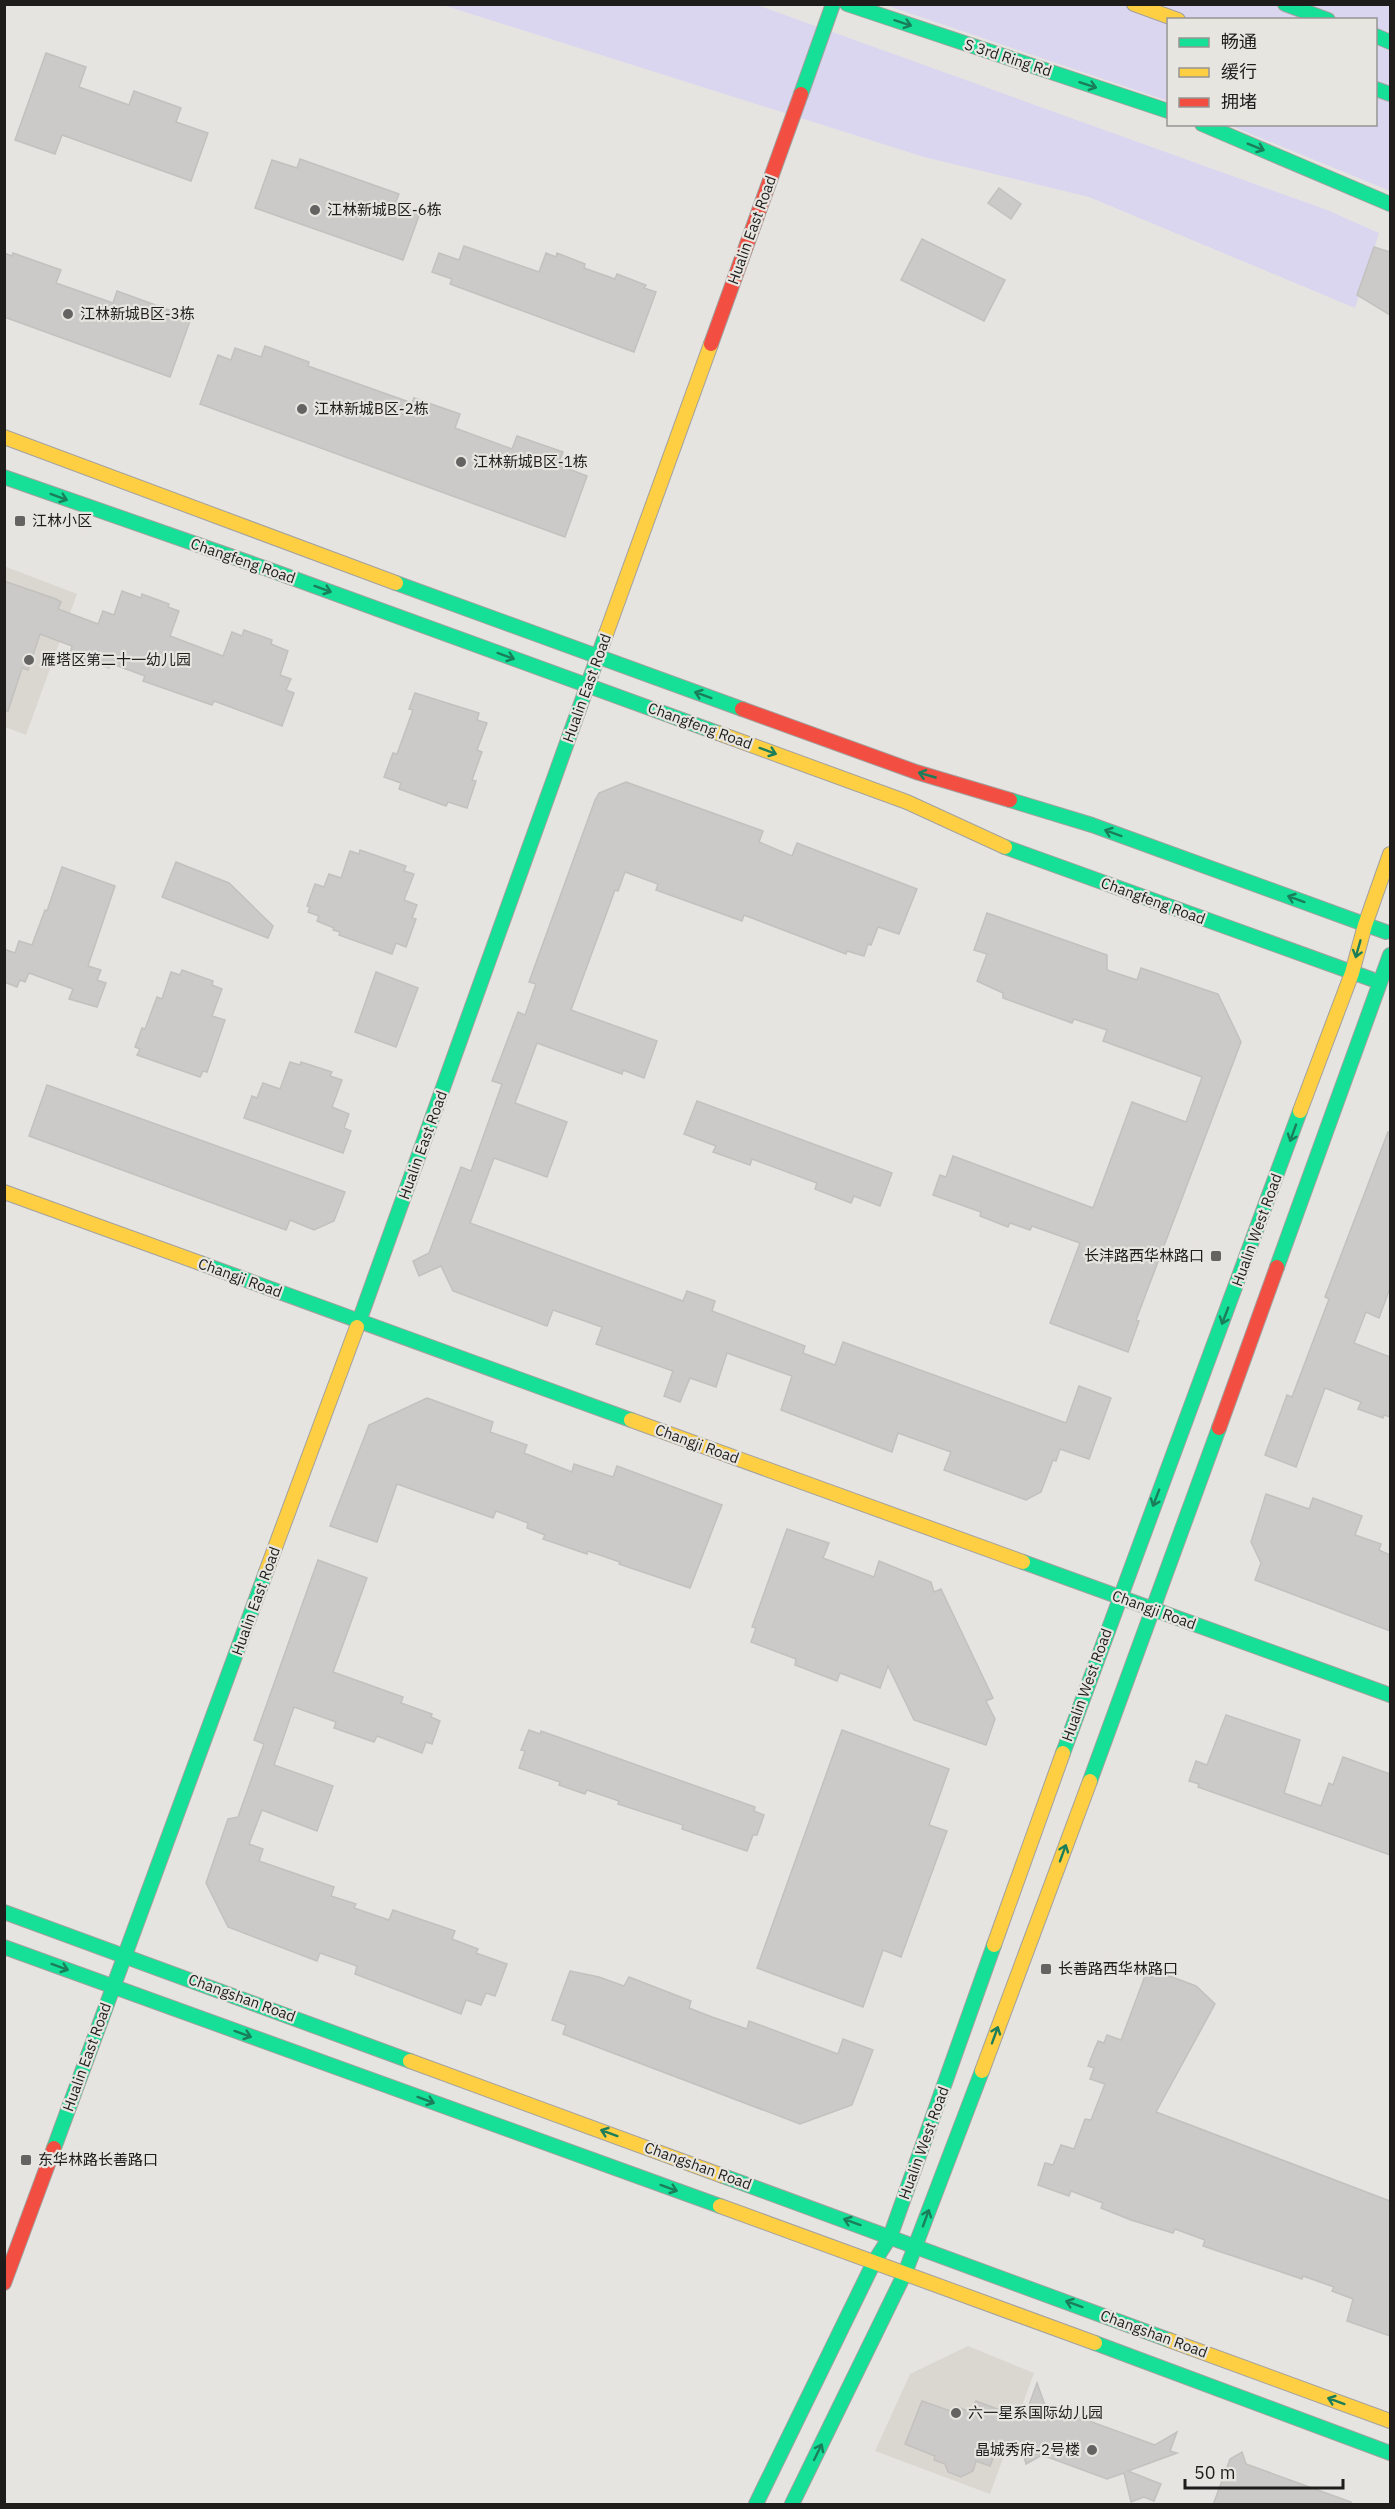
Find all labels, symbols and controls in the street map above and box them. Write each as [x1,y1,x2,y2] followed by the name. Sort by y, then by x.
[893,18,912,29] one-way arrow
[1167,18,1377,126] legend
[1221,30,1257,53] text: 畅通
[962,35,1054,81] street label: S 3rd Ring Rd
[1221,60,1257,83] text: 缓行
[1078,80,1097,91] one-way arrow
[1221,90,1257,113] text: 拥堵
[1247,142,1265,153] one-way arrow
[723,173,780,287] street label: Hualin East Road
[327,200,442,219] place label: 江林新城B区-6栋
[308,203,322,217] marker: 江林新城B区-6栋
[80,304,195,323] place label: 江林新城B区-3栋
[61,307,75,321] marker: 江林新城B区-3栋
[314,399,429,418] place label: 江林新城B区-2栋
[295,402,309,416] marker: 江林新城B区-2栋
[473,452,588,471] place label: 江林新城B区-1栋
[454,455,468,469] marker: 江林新城B区-1栋
[50,492,68,503] one-way arrow
[32,511,92,530] place label: 江林小区
[13,514,27,528] marker: 江林小区
[188,534,298,587] street label: Changfeng Road
[313,584,332,595] one-way arrow
[558,631,615,745] street label: Hualin East Road
[41,650,191,669] place label: 雁塔区第二十一幼儿园
[496,651,515,662] one-way arrow
[22,653,36,667] marker: 雁塔区第二十一幼儿园
[695,688,713,699] one-way arrow
[645,698,755,753] street label: Changfeng Road
[758,747,777,758] one-way arrow
[917,769,936,780] one-way arrow
[1104,826,1123,837] one-way arrow
[1098,873,1208,928] street label: Changfeng Road
[1287,893,1306,904] one-way arrow
[1352,940,1364,959] one-way arrow
[394,1088,451,1202] street label: Hualin East Road
[1286,1123,1297,1142] one-way arrow
[1227,1171,1286,1289] street label: Hualin West Road
[1084,1246,1204,1265] place label: 长沣路西华林路口
[1209,1249,1223,1263] marker: 长沣路西华林路口
[196,1254,285,1302] street label: Changji Road
[1219,1306,1230,1325] one-way arrow
[653,1420,742,1468] street label: Changji Road
[1150,1489,1161,1507] one-way arrow
[227,1544,284,1658] street label: Hualin East Road
[1110,1586,1199,1634] street label: Changji Road
[1057,1626,1116,1744] street label: Hualin West Road
[1058,1844,1069,1862] one-way arrow
[1058,1959,1178,1978] place label: 长善路西华林路口
[1039,1962,1053,1976] marker: 长善路西华林路口
[50,1963,68,1974] one-way arrow
[186,1969,298,2026] street label: Changshan Road
[58,2000,115,2114] street label: Hualin East Road
[990,2026,1001,2045] one-way arrow
[233,2029,252,2040] one-way arrow
[894,2084,953,2202] street label: Hualin West Road
[416,2095,435,2106] one-way arrow
[601,2127,619,2138] one-way arrow
[642,2137,754,2194] street label: Changshan Road
[38,2150,158,2169] place label: 东华林路长善路口
[19,2153,33,2167] marker: 东华林路长善路口
[659,2183,678,2194] one-way arrow
[922,2209,933,2228] one-way arrow
[843,2216,861,2227] one-way arrow
[1065,2298,1084,2309] one-way arrow
[1098,2305,1210,2362] street label: Changshan Road
[1327,2395,1345,2406] one-way arrow
[968,2403,1103,2422] place label: 六一星系国际幼儿园
[949,2406,963,2420] marker: 六一星系国际幼儿园
[975,2440,1080,2459] place label: 晶城秀府-2号楼
[813,2443,825,2461] one-way arrow
[1085,2443,1099,2457] marker: 晶城秀府-2号楼
[1185,2452,1342,2490] scale bar
[1194,2461,1236,2484] text: 50 m

